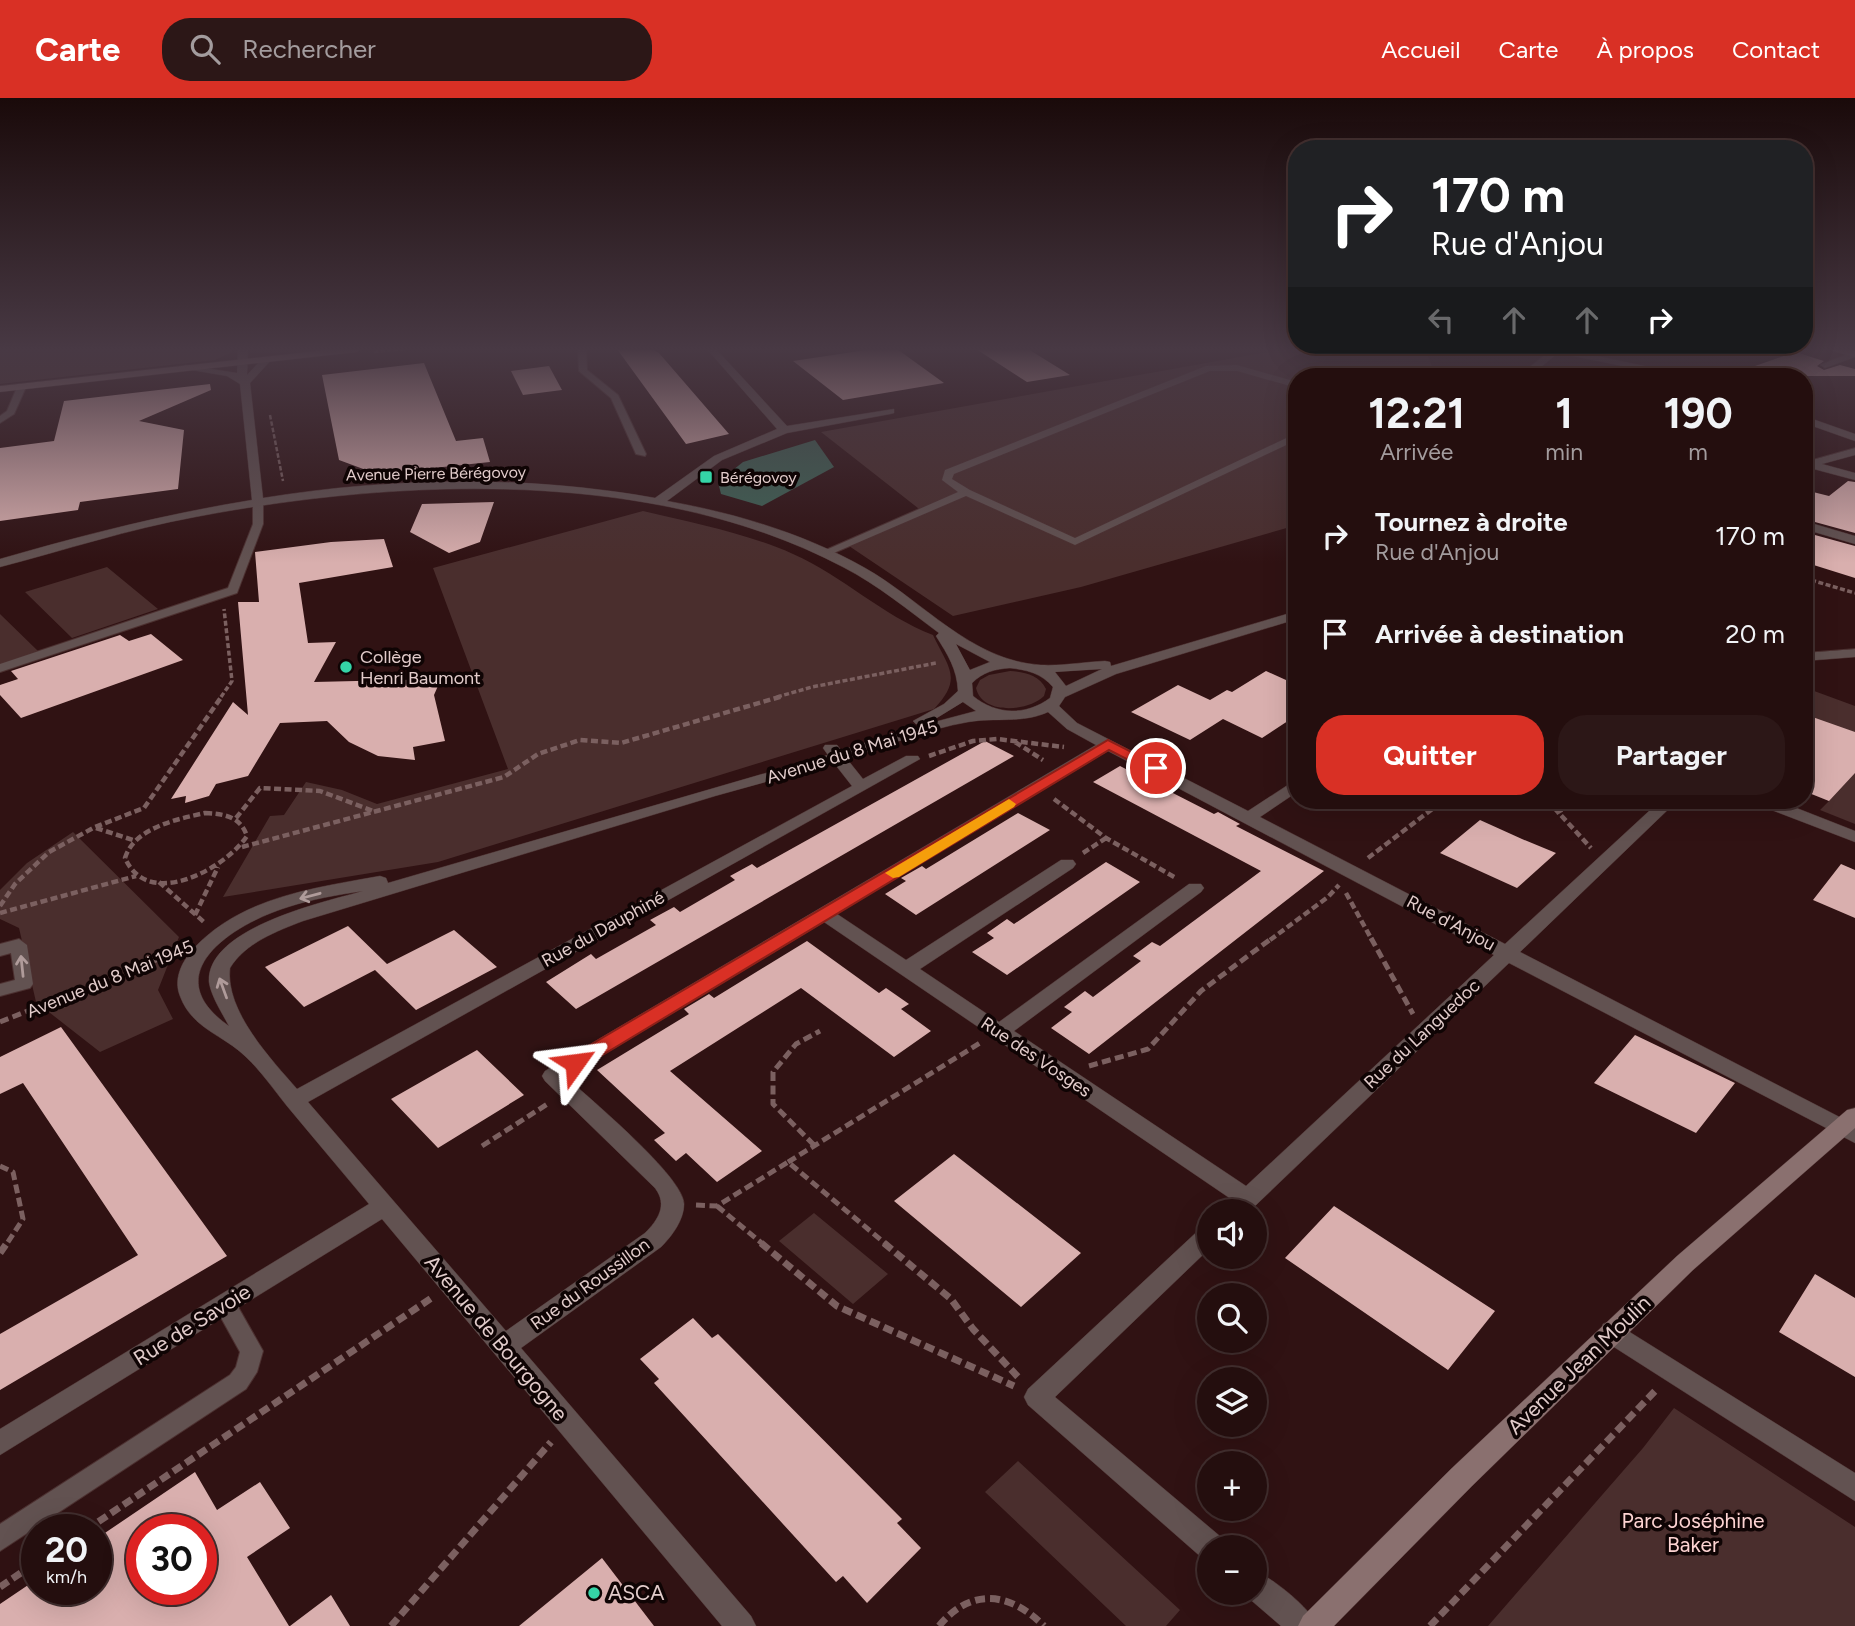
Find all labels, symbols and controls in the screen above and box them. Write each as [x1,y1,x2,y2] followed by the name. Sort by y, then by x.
[162,18,652,81] search box
[35,30,120,69] text: Carte
[186,30,224,68] icon: search
[242,33,376,65] text: Rechercher
[1381,35,1461,64] text: Accueil
[1499,35,1558,64] text: Carte
[1596,35,1694,64] text: À propos
[1732,35,1820,64] text: Contact
[1431,165,1565,224] text: 170 m
[1316,168,1407,259] icon: right
[1431,225,1604,263] text: Rue d'Anjou
[1422,301,1460,339] icon: left
[1495,301,1533,339] icon: ahead
[1568,301,1606,339] icon: ahead
[1641,301,1679,339] icon: right
[1368,388,1465,439] text: 12:21
[1555,388,1573,439] text: 1
[1663,388,1733,439] text: 190
[1380,438,1453,466] text: Arrivée
[1545,438,1583,466] text: min
[1688,438,1708,466] text: m
[346,462,527,485] street label: Avenue Pierre Bérégovoy
[720,468,797,487] place label: Bérégovoy
[698,469,714,485] marker: Bérégovoy
[1375,506,1568,538] text: Tournez à droite
[1316,517,1354,555] icon: right
[1715,520,1785,552] text: 170 m
[1375,538,1499,566] text: Rue d'Anjou
[1316,615,1354,653] icon: arrive
[1375,618,1624,650] text: Arrivée à destination
[1725,618,1785,650] text: 20 m
[360,646,481,689] place label: Collège Henri Baumont
[338,659,354,675] marker: Collège Henri Baumont
[764,715,940,789] street label: Avenue du 8 Mai 1945
[1316,715,1544,795] button: Quitter
[1558,715,1785,795] button: Partager
[1126,738,1186,798] pin
[1137,749,1175,787] icon: arrive
[538,886,668,972] street label: Rue du Dauphiné
[299,890,322,903] one-way arrow
[1403,890,1499,956] street label: Rue d'Anjou
[23,935,197,1023] street label: Avenue du 8 Mai 1945
[15,956,28,978] one-way arrow
[1360,975,1485,1093] street label: Rue du Languedoc
[216,978,228,999] one-way arrow
[977,1012,1095,1102] street label: Rue des Vosges
[538,1026,612,1100] position arrow
[1197,1199,1267,1605] map controls
[1197,1199,1267,1269] button: sound
[526,1233,654,1335] street label: Rue du Roussillon
[420,1250,573,1426] street label: Avenue de Bourgogne
[129,1279,255,1370] street label: Rue de Savoie
[1197,1283,1267,1353] button: search
[1502,1290,1655,1439] street label: Avenue Jean Moulin
[1197,1367,1267,1437] button: layers
[1197,1451,1267,1521] button: +
[1622,1508,1764,1557] park label: Parc Joséphine Baker
[126,1514,217,1605] speed limit sign: 30
[45,1529,88,1571] text: 20
[1197,1535,1267,1605] button: −
[46,1566,87,1588] text: km/h
[608,1580,664,1605] place label: ASCA
[586,1585,602,1601] marker: ASCA

